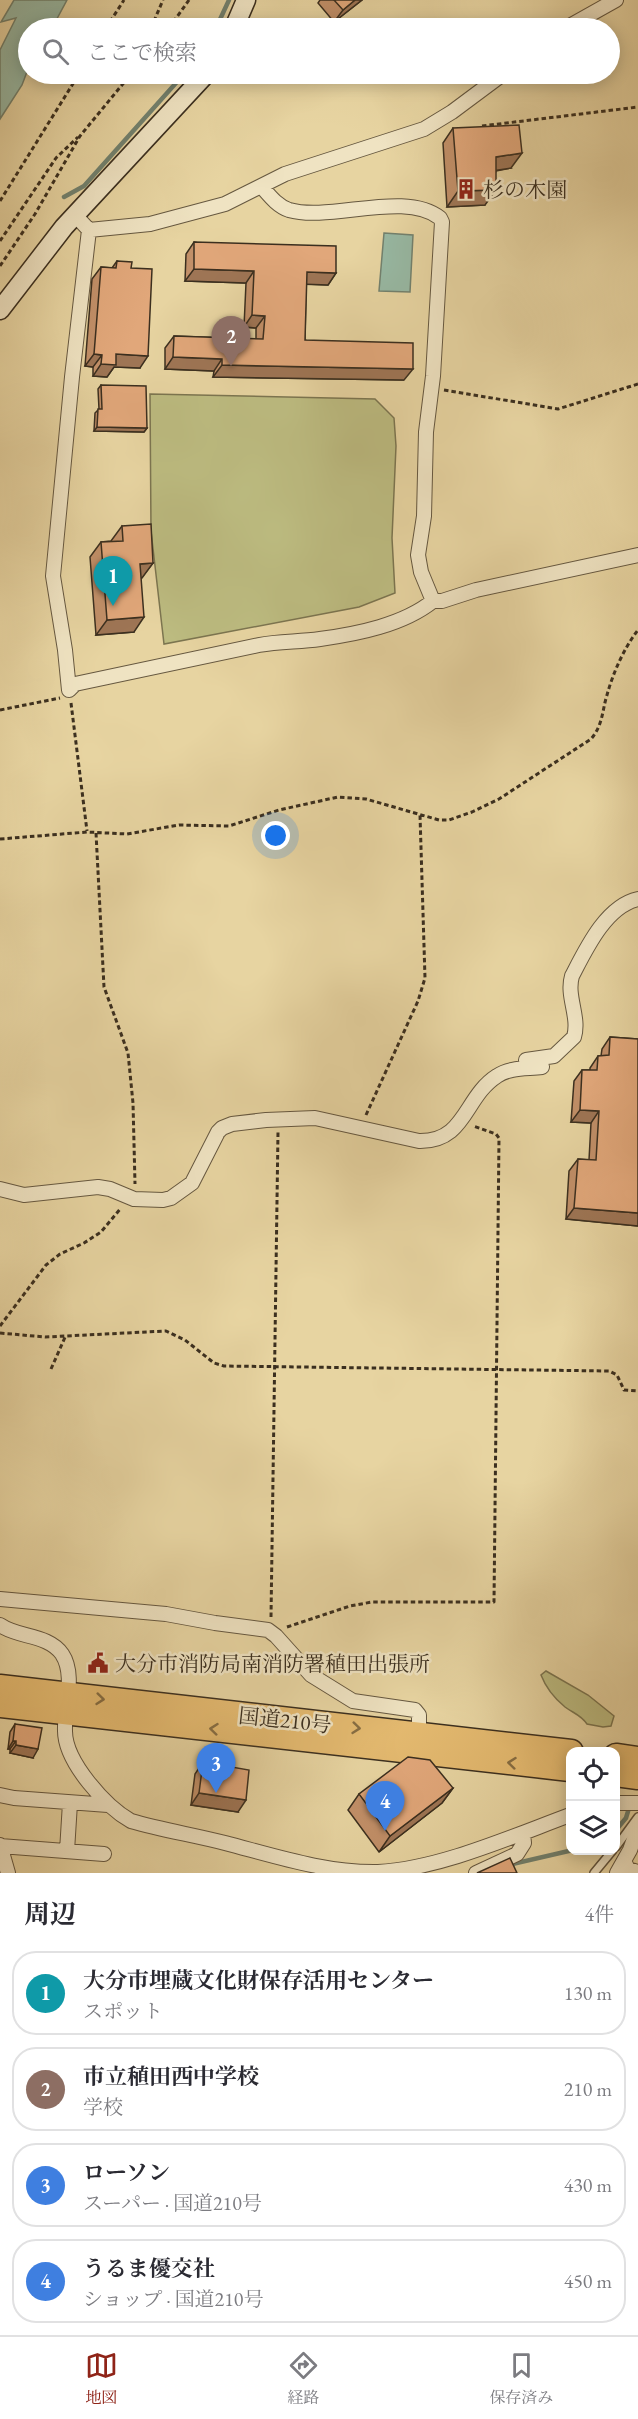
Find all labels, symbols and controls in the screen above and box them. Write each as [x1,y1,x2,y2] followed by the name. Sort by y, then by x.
[18,18,620,84] search box
[39,35,72,68] icon: search
[87,38,197,67] text: ここで検索
[483,176,567,203] place label: 杉の木園
[454,177,478,201] building icon: 杉の木園
[212,316,250,366] pin: 2
[94,556,132,606] pin: 1
[261,821,290,850] your location
[115,1650,430,1677] place label: 大分市消防局南消防署稙田出張所
[86,1651,110,1675] public building icon: 大分市消防局南消防署稙田出張所
[95,1692,104,1705] one-way arrow
[237,1702,333,1738] street label: 国道210号
[352,1721,361,1733] one-way arrow
[210,1723,219,1736] one-way arrow
[196,1744,236,1793] pin: 3
[566,1747,620,1855] map controls
[566,1747,620,1801] button: locate
[508,1757,517,1769] one-way arrow
[366,1782,404,1831] pin: 4
[566,1801,620,1855] button: layers
[24,1897,76,1931] text: 周辺
[584,1901,614,1927] text: 4件
[83,1966,434,1995] text: 大分市埋蔵文化財保存活用センター
[40,1980,51,2006] text: 1
[564,1980,612,2006] text: 130 m
[83,1998,163,2024] text: スポット
[83,2062,259,2091] text: 市立稙田西中学校
[40,2076,51,2102] text: 2
[564,2076,612,2102] text: 210 m
[83,2094,123,2120] text: 学校
[83,2158,170,2187] text: ローソン
[40,2172,51,2198] text: 3
[564,2172,612,2198] text: 430 m
[83,2190,262,2216] text: スーパー · 国道210号
[83,2254,215,2283] text: うるま優交社
[40,2268,51,2294] text: 4
[564,2268,612,2294] text: 450 m
[83,2286,263,2312] text: ショップ · 国道210号
[85,2349,118,2408] tab: 地図
[287,2349,320,2408] tab: 経路
[489,2349,553,2408] tab: 保存済み

